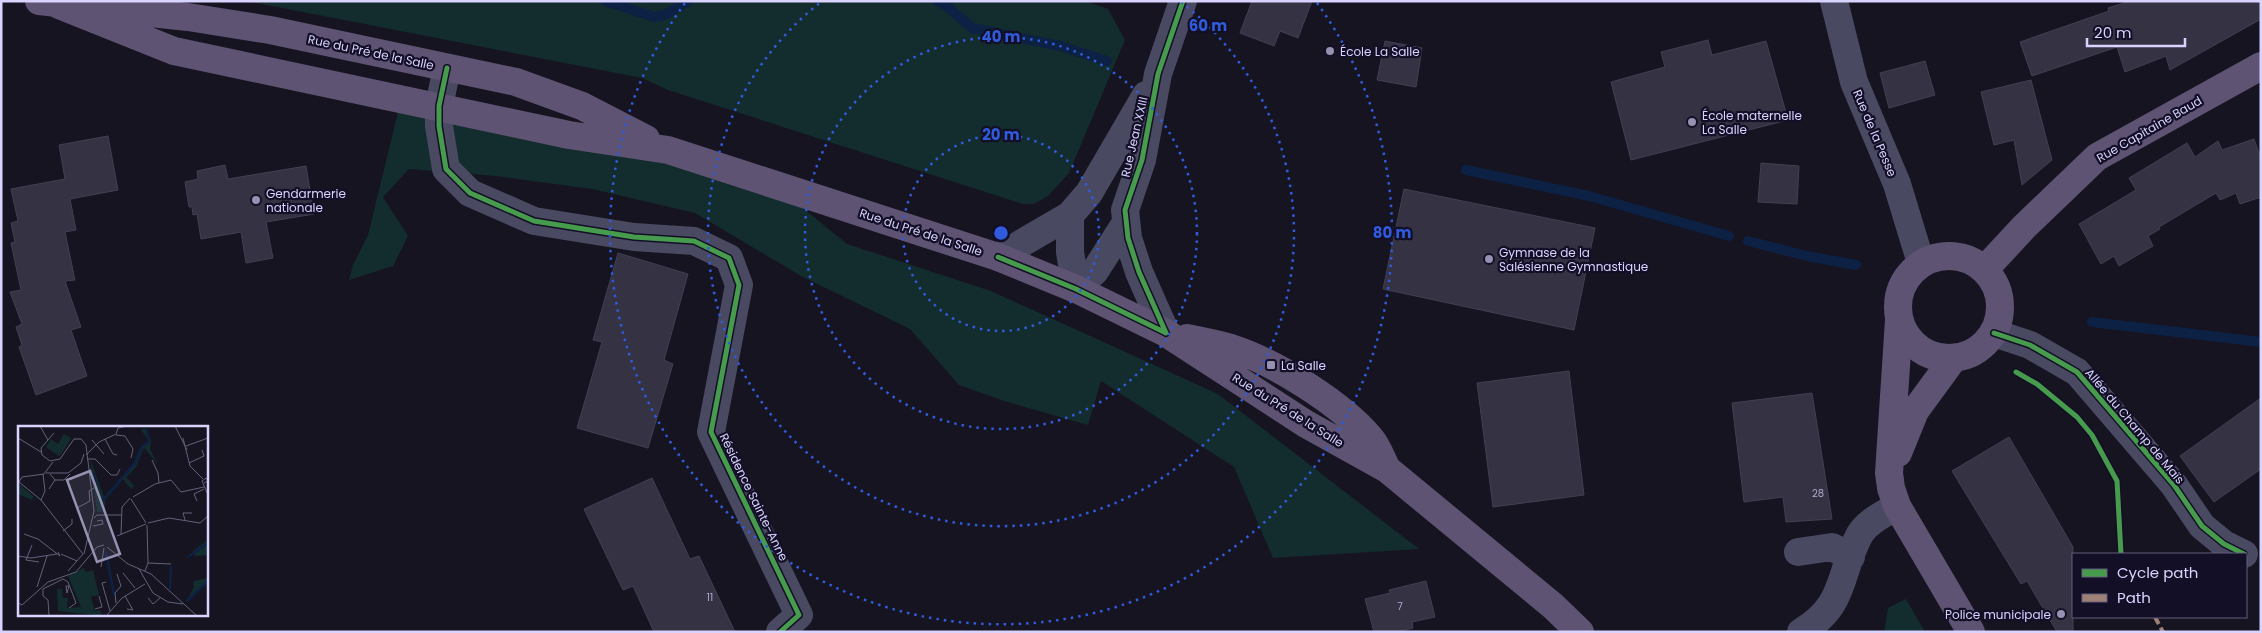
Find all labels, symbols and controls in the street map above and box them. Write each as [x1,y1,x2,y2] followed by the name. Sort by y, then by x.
[1189,15,1227,36] text: 60 m
[2087,15,2184,47] scale bar
[2094,22,2132,43] text: 20 m
[981,26,1021,47] text: 40 m
[307,30,435,74] street label: Rue du Pré de la Salle
[1340,43,1420,60] place label: École La Salle
[1324,45,1336,57] marker: École La Salle
[1849,87,1901,179] street label: Rue de la Pesse
[2093,92,2205,166] street label: Rue Capitaine Baud
[1116,95,1152,179] street label: Rue Jean XXIII
[1702,107,1802,138] place label: École maternelle La Salle
[1686,116,1698,128] marker: École maternelle La Salle
[982,124,1020,145] text: 20 m
[266,185,346,216] place label: Gendarmerie nationale
[250,194,262,206] marker: Gendarmerie nationale
[857,204,985,260] street label: Rue du Pré de la Salle
[1373,222,1411,243] text: 80 m
[992,224,1010,242] centre of rings
[1499,244,1648,275] place label: Gymnase de la Salésienne Gymnastique
[1483,253,1495,265] marker: Gymnase de la Salésienne Gymnastique
[1281,357,1326,374] place label: La Salle
[1265,359,1277,371] marker: La Salle
[2081,365,2189,487] street label: Allée du Champ de Maïs
[1229,369,1347,451] street label: Rue du Pré de la Salle
[18,426,208,616] inset map
[716,430,792,564] street label: Résidence Sainte-Anne
[1812,486,1824,501] house number: 28
[2072,553,2247,618] legend
[2117,562,2198,583] text: Cycle path
[2117,587,2151,608] text: Path
[707,590,713,605] house number: 11
[1397,599,1403,614] house number: 7
[1945,606,2051,623] place label: Police municipale
[2055,608,2067,620] marker: Police municipale

